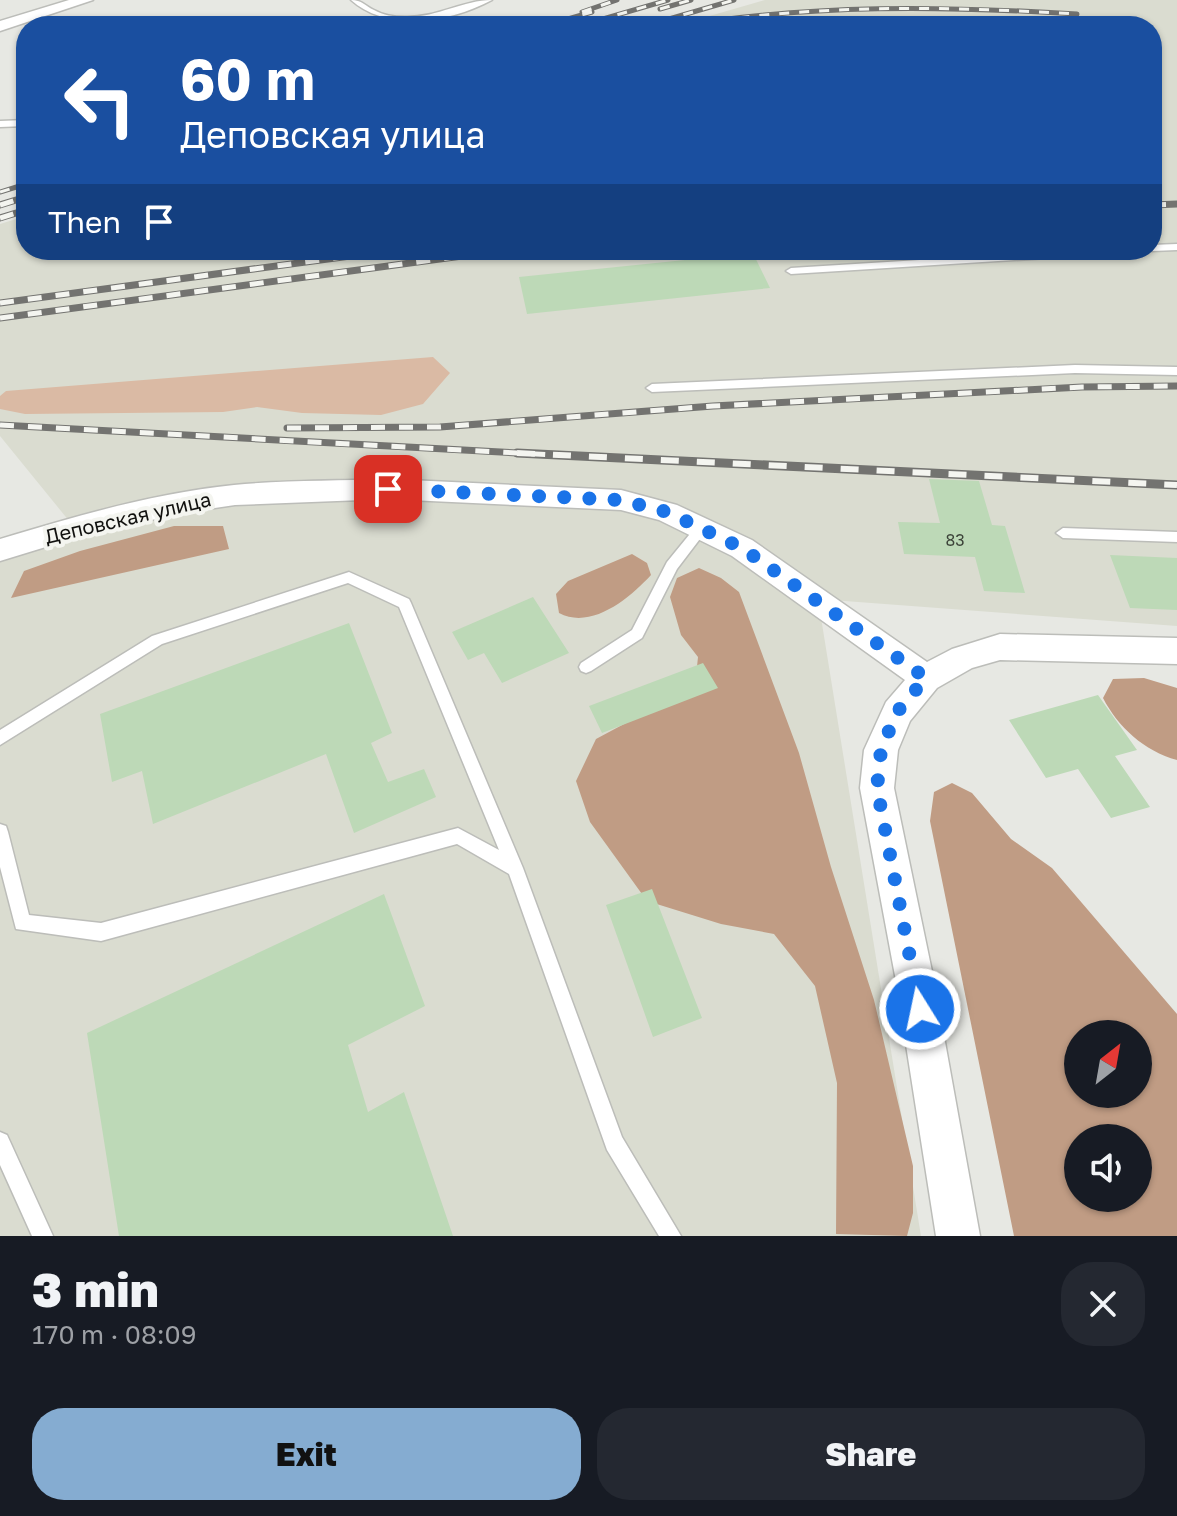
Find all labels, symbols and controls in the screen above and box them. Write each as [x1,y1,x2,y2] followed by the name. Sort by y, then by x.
[180,45,315,112] text: 60 m
[48,48,152,152] icon: left
[180,113,486,156] text: Деповская улица
[137,200,181,244] icon: arrive
[48,204,121,240] text: Then
[354,455,422,523] pin
[366,467,410,511] icon: arrive
[42,486,213,548] street label: Деповская улица
[945,530,965,550] house number: 83
[878,967,962,1051] position arrow
[1064,1020,1152,1108] north arrow
[1064,1020,1152,1212] map controls
[1064,1124,1152,1212] button: sound
[32,1260,159,1318] text: 3 min
[1061,1262,1145,1346] button: close
[32,1319,196,1350] text: 170 m · 08:09
[32,1408,581,1500] button: Exit
[597,1408,1145,1500] button: Share

